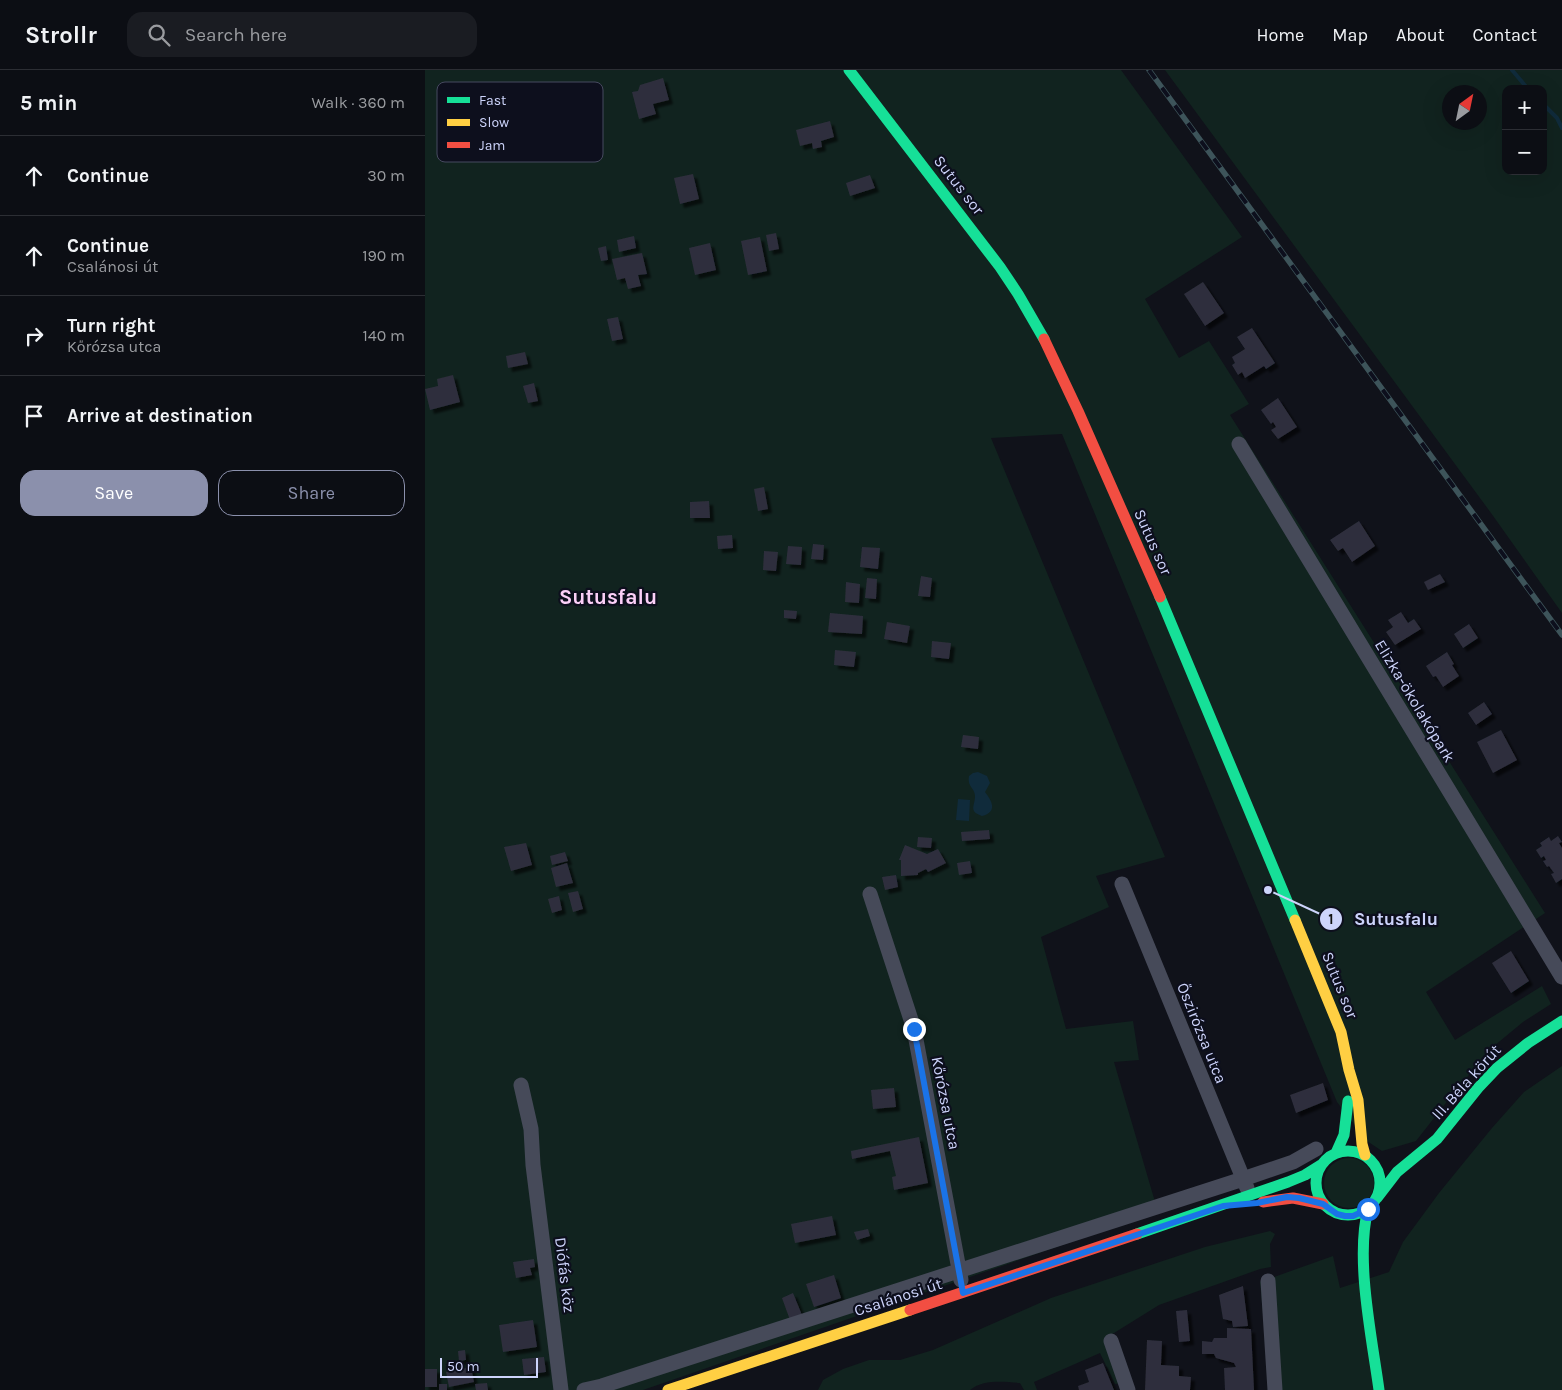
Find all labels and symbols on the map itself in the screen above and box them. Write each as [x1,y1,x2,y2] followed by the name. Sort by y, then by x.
[437,82,603,162] legend
[1442,85,1487,130] north arrow
[479,92,506,109] text: Fast
[479,114,509,131] text: Slow
[479,137,505,154] text: Jam
[930,151,988,219] street label: Sutus sor
[1130,506,1176,578] street label: Sutus sor
[559,585,657,609] district label: Sutusfalu
[1371,636,1459,766] street label: Elizka-ökolakópark
[1319,903,1448,936] callout: Sutusfalu
[1354,908,1438,930] text: Sutusfalu
[1328,910,1334,928] text: 1
[1318,949,1362,1021] street label: Sutus sor
[1173,980,1231,1086] street label: Őszirózsa utca
[903,1018,926,1041] route end
[1427,1040,1505,1124] street label: III. Béla körút
[928,1055,964,1151] street label: Kőrózsa utca
[1357,1198,1380,1221] route start
[551,1236,579,1314] street label: Diófás köz
[852,1274,944,1320] street label: Csalánosi út
[440,1355,537,1378] scale bar

